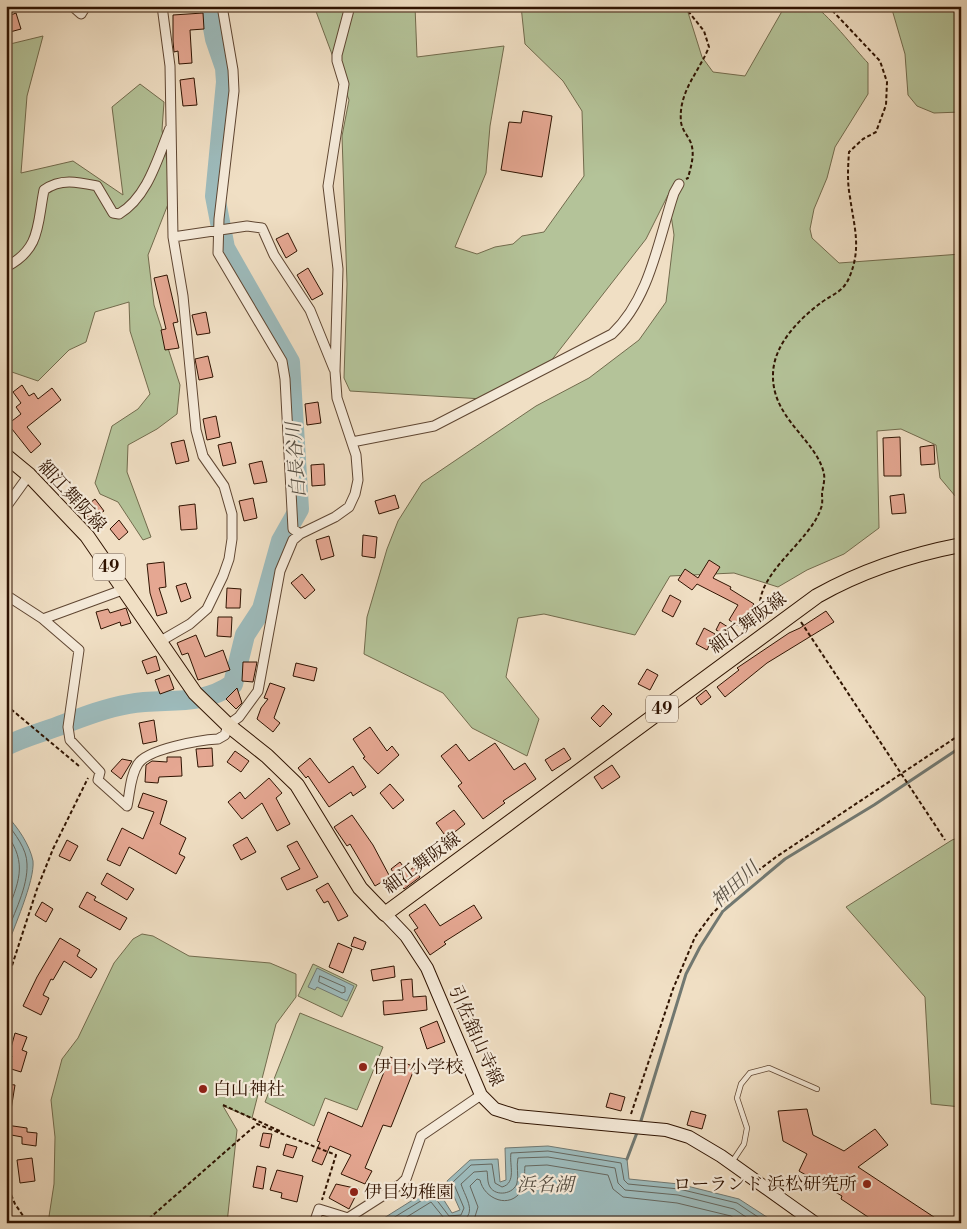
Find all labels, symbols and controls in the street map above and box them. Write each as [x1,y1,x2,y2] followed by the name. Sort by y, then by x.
[281,419,311,499] water label: 白長谷川
[33,455,111,537] street label: 細江舞阪線
[93,554,125,580] road number: 49
[705,587,791,659] street label: 細江舞阪線
[646,696,678,722] road number: 49
[379,827,465,899] street label: 細江舞阪線
[706,855,765,913] water label: 神田川
[444,982,508,1090] street label: 引佐舘山寺線
[373,1056,463,1079] place label: 伊目小学校
[357,1061,369,1073] marker: 伊目小学校
[213,1078,285,1101] place label: 白山神社
[197,1083,209,1095] marker: 白山神社
[516,1173,576,1197] water label: 浜名湖
[673,1173,857,1196] place label: ローランド 浜松研究所
[861,1178,873,1190] marker: ローランド 浜松研究所
[364,1181,454,1204] place label: 伊目幼稚園
[348,1186,360,1198] marker: 伊目幼稚園

